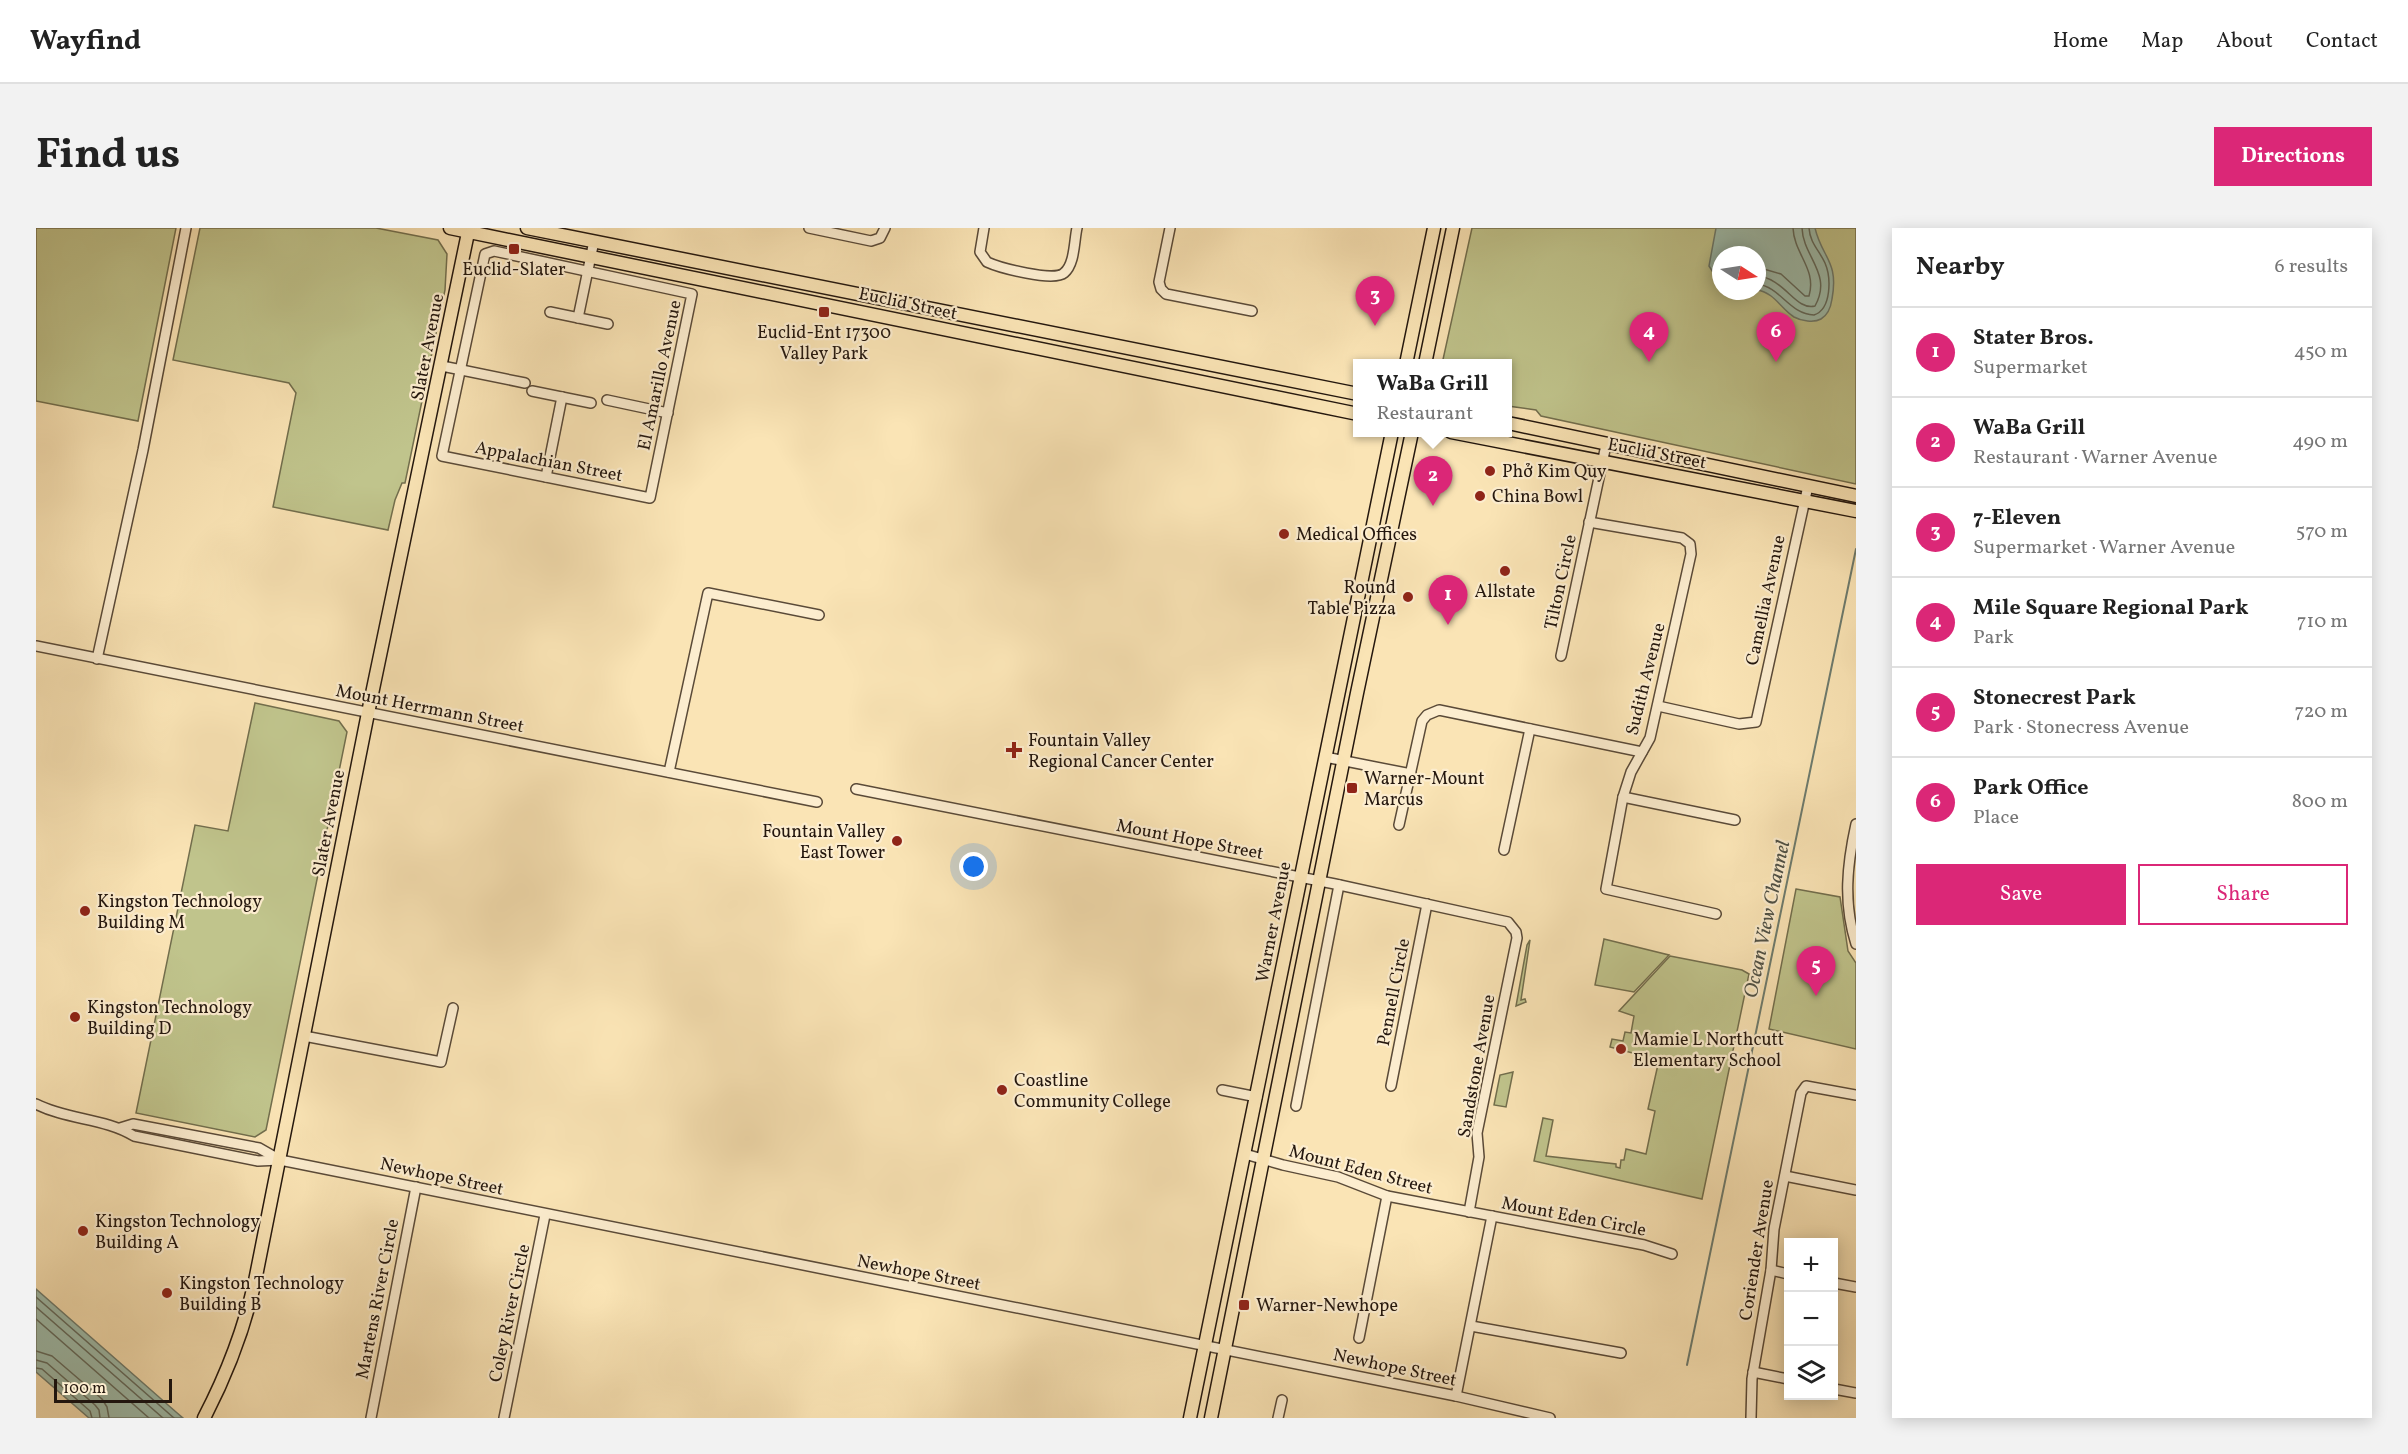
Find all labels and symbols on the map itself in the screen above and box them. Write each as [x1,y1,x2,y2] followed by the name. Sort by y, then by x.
[507,242,521,256] marker: Euclid-Slater
[1712,246,1766,300] north arrow
[462,258,566,283] place label: Euclid-Slater
[1356,276,1394,326] pin: 3
[856,282,959,327] street label: Euclid Street
[406,292,451,403] street label: Slater Avenue
[632,298,689,453] street label: El Amarillo Avenue
[817,305,831,319] marker: Euclid-Ent 17300 Valley Park
[1630,312,1668,362] pin: 4
[1756,312,1796,362] pin: 6
[757,321,891,367] place label: Euclid-Ent 17300 Valley Park
[1605,433,1708,476] street label: Euclid Street
[473,436,625,489] street label: Appalachian Street
[1414,456,1452,506] pin: 2
[1502,460,1607,485] place label: Phở Kim Quy
[1483,464,1497,478] marker: Phở Kim Quy
[1492,485,1583,510] place label: China Bowl
[1473,489,1487,503] marker: China Bowl
[1296,523,1417,548] place label: Medical Offices
[1277,527,1291,541] marker: Medical Offices
[1539,532,1584,632] street label: Tilton Circle
[1740,533,1793,668] street label: Camellia Avenue
[1498,564,1512,578] marker: Allstate
[1308,576,1396,622] place label: Round Table Pizza
[1428,576,1468,625] pin: 1
[1475,580,1535,605] place label: Allstate
[1401,590,1415,604] marker: Round Table Pizza
[1620,620,1673,738] street label: Sudith Avenue
[334,679,526,740] street label: Mount Herrmann Street
[1028,729,1214,775] place label: Fountain Valley Regional Cancer Center
[1005,741,1023,759] marker: Fountain Valley Regional Cancer Center
[1364,767,1485,813] place label: Warner-Mount Marcus
[307,768,352,879] street label: Slater Avenue
[1345,781,1359,795] marker: Warner-Mount Marcus
[1114,814,1265,867] street label: Mount Hope Street
[762,820,885,866] place label: Fountain Valley East Tower
[890,834,904,848] marker: Fountain Valley East Tower
[1738,838,1798,1001] water label: Ocean View Channel
[959,852,988,881] your location
[1251,860,1298,985] street label: Warner Avenue
[97,890,262,936] place label: Kingston Technology Building M
[78,904,92,918] marker: Kingston Technology Building M
[1372,936,1417,1048] street label: Pennell Circle
[1796,946,1836,996] pin: 5
[1453,993,1502,1140] street label: Sandstone Avenue
[87,996,252,1042] place label: Kingston Technology Building D
[68,1010,82,1024] marker: Kingston Technology Building D
[1633,1028,1784,1074] place label: Mamie L Northcutt Elementary School
[1614,1042,1628,1056] marker: Mamie L Northcutt Elementary School
[1014,1069,1171,1115] place label: Coastline Community College
[995,1083,1009,1097] marker: Coastline Community College
[1286,1139,1435,1202] street label: Mount Eden Street
[378,1152,506,1203] street label: Newhope Street
[1734,1178,1781,1322] street label: Coriender Avenue
[1499,1191,1648,1244] street label: Mount Eden Circle
[95,1210,260,1256] place label: Kingston Technology Building A
[351,1217,406,1382] street label: Martens River Circle
[76,1224,90,1238] marker: Kingston Technology Building A
[484,1242,537,1385] street label: Coley River Circle
[855,1249,983,1298] street label: Newhope Street
[179,1272,344,1318] place label: Kingston Technology Building B
[160,1286,174,1300] marker: Kingston Technology Building B
[1256,1294,1398,1319] place label: Warner-Newhope
[1237,1298,1251,1312] marker: Warner-Newhope
[1331,1343,1459,1394] street label: Newhope Street
[54,1376,172,1404] scale bar

